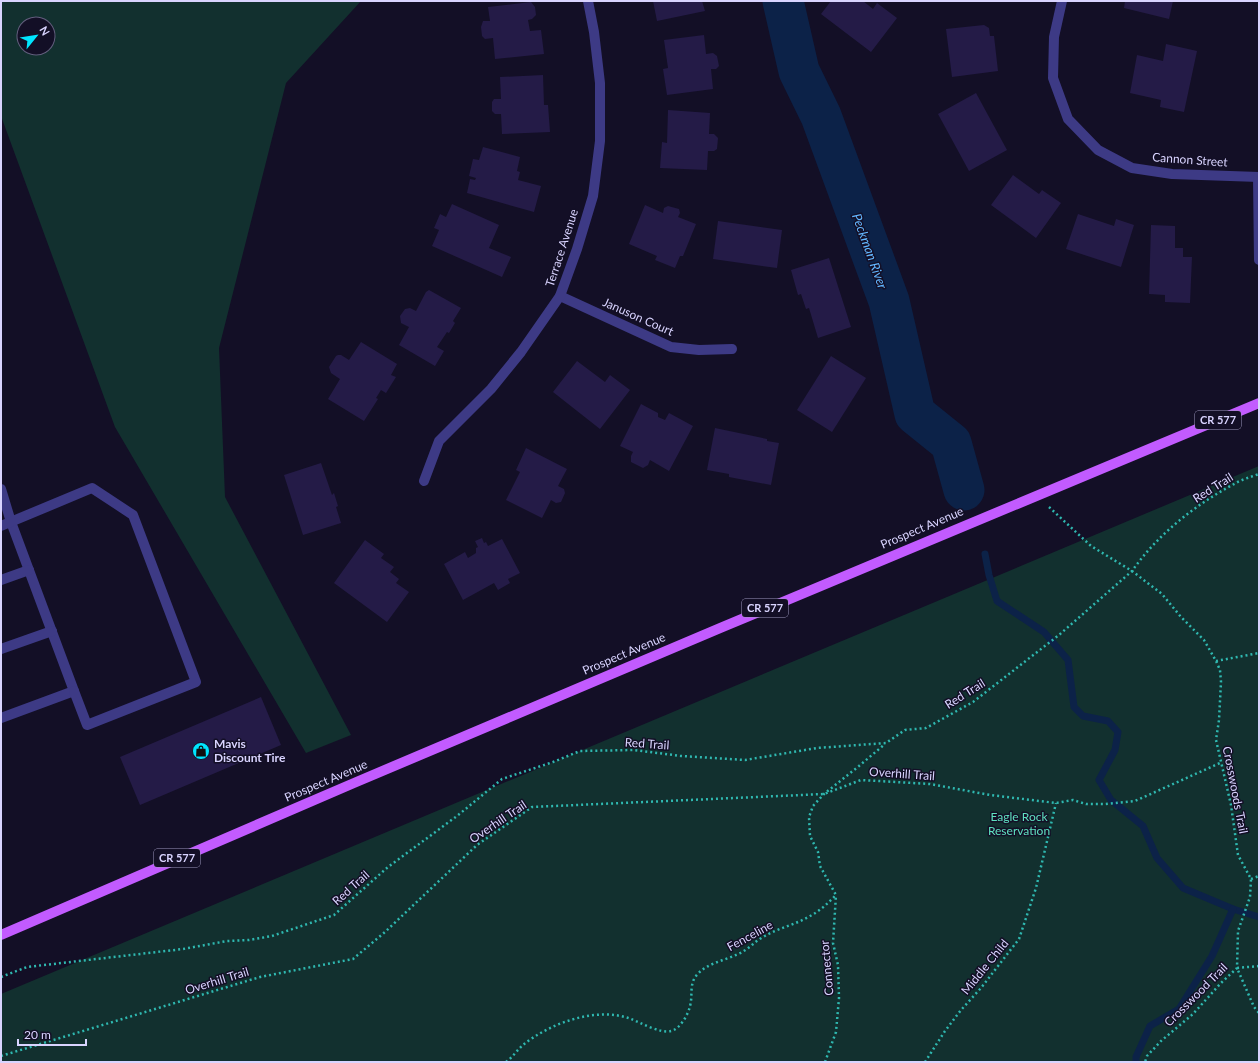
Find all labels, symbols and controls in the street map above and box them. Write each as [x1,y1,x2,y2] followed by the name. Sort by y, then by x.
[16,16,56,56] north arrow
[37,24,53,38] text: N
[1152,149,1229,170] street label: Cannon Street
[542,207,581,289] street label: Terrace Avenue
[849,211,891,292] water label: Peckman River
[600,294,677,339] street label: Januson Court
[1195,411,1241,429] road number: CR 577
[1190,469,1236,506] street label: Red Trail
[878,503,966,552] street label: Prospect Avenue
[742,599,788,617] road number: CR 577
[580,629,668,678] street label: Prospect Avenue
[942,675,988,712] street label: Red Trail
[624,734,670,753] street label: Red Trail
[214,736,286,765] place label: Mavis Discount Tire
[191,741,211,761] shop icon: Mavis Discount Tire
[1220,745,1251,835] street label: Crosswoods Trail
[282,756,370,805] street label: Prospect Avenue
[869,764,935,783] street label: Overhill Trail
[466,797,529,846] street label: Overhill Trail
[988,809,1050,838] park label: Eagle Rock Reservation
[154,849,200,867] road number: CR 577
[329,867,372,908] street label: Red Trail
[724,917,775,954] street label: Fenceline
[958,936,1011,997] street label: Middle Child
[817,939,836,996] street label: Connector
[1161,960,1230,1029] street label: Crosswood Trail
[183,964,251,997] street label: Overhill Trail
[18,1021,86,1047] scale bar
[24,1027,51,1042] text: 20 m

